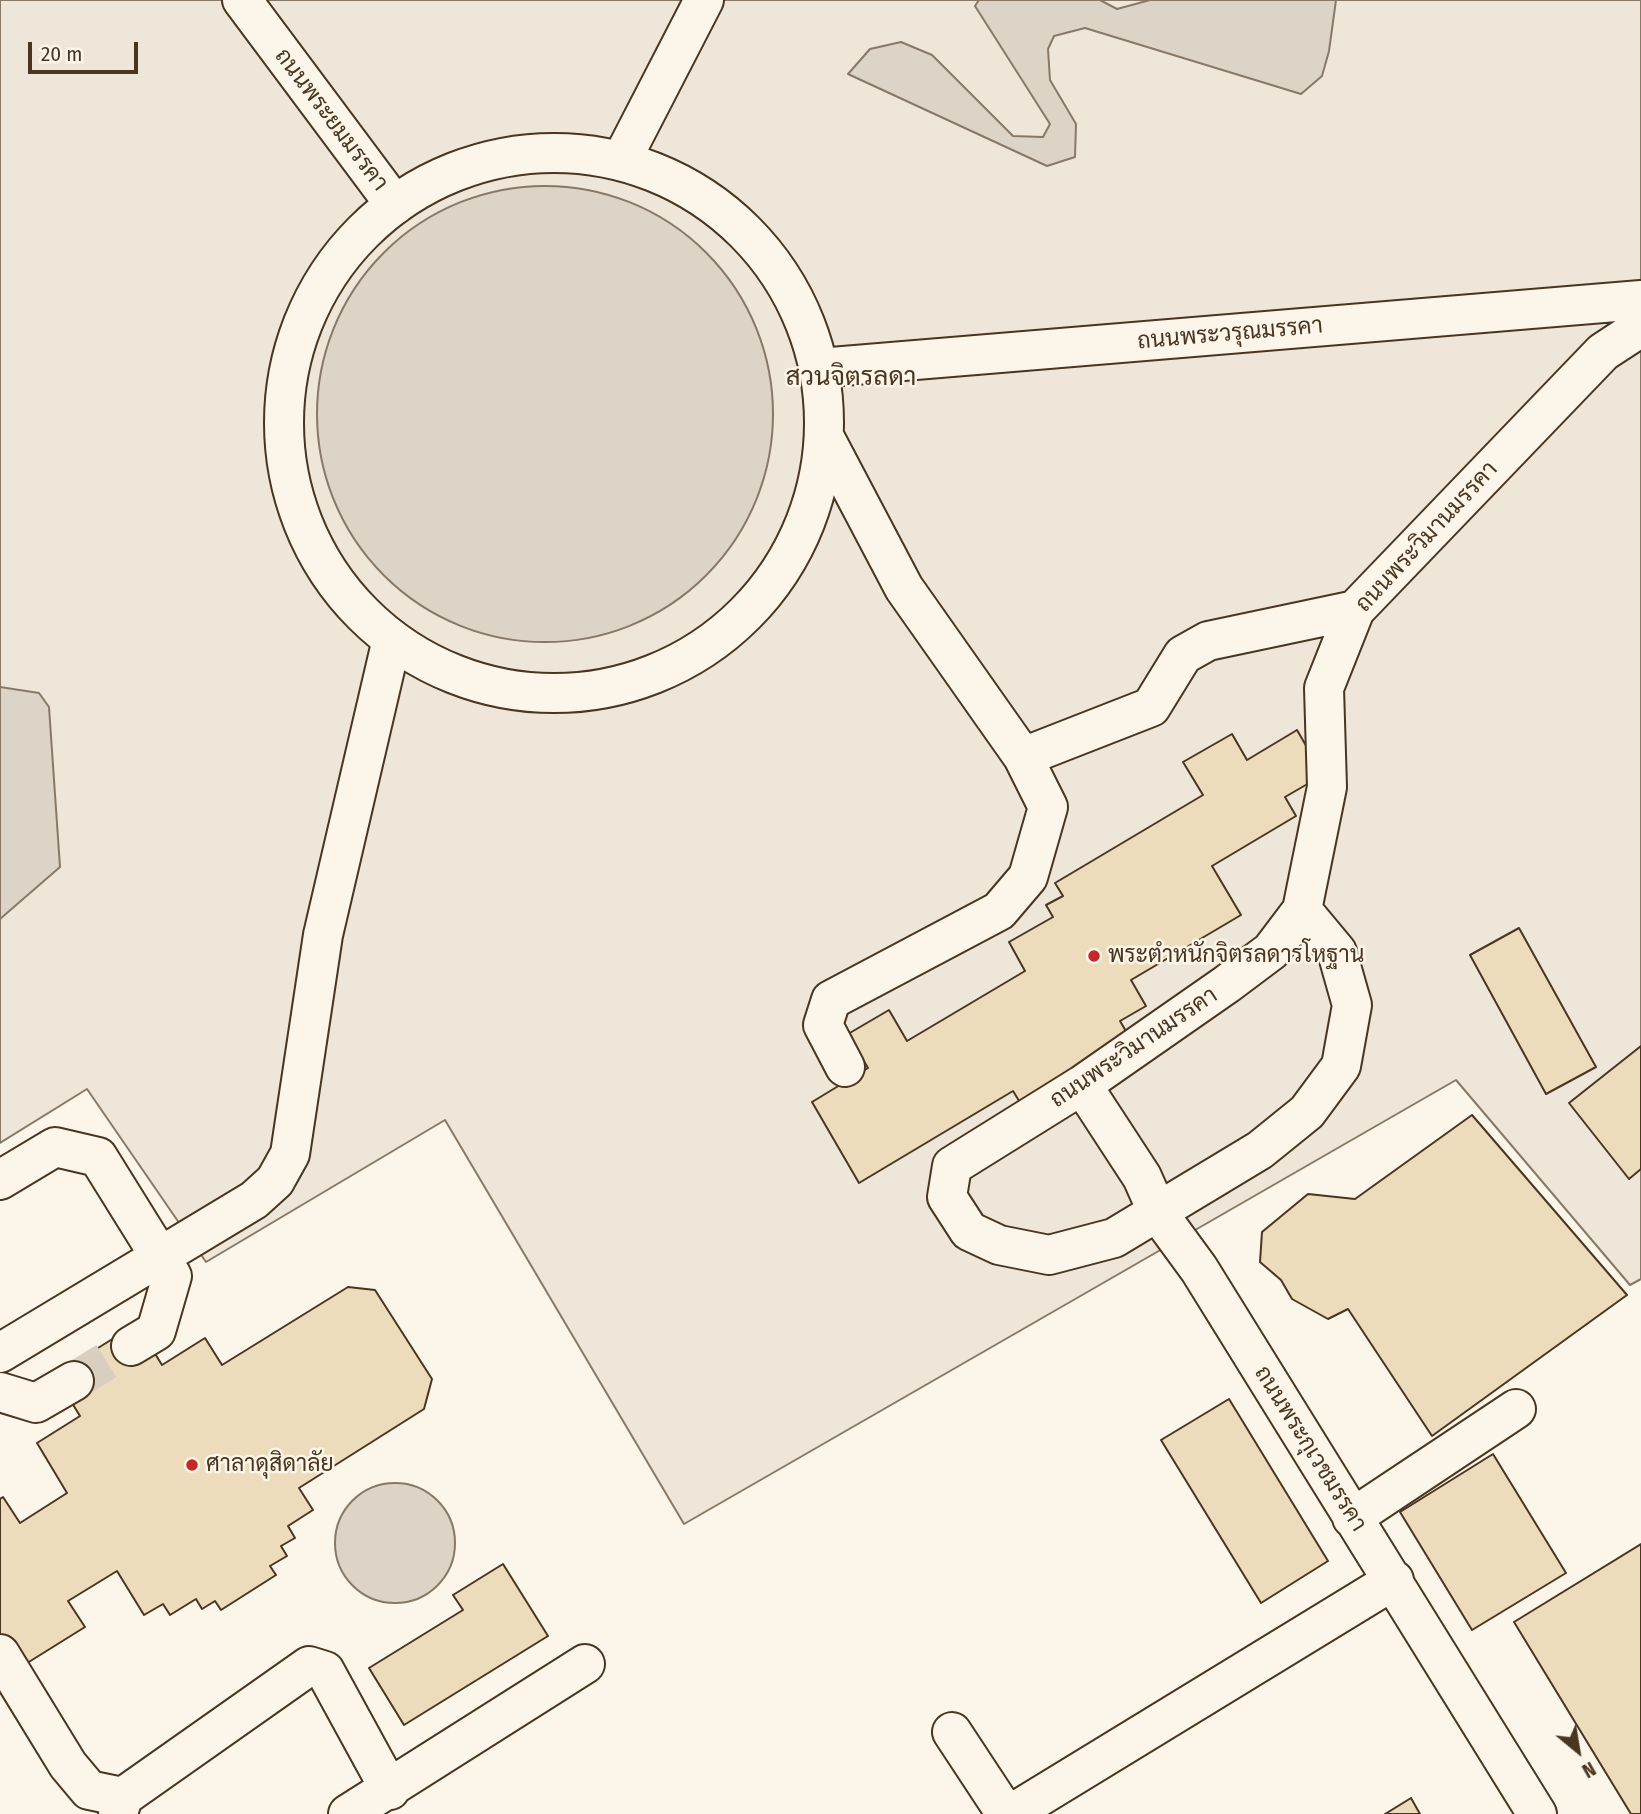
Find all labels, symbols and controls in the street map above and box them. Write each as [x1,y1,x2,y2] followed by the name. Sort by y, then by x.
[32,28,142,72] scale bar
[41,41,82,67] text: 20 m
[268,43,394,197] street label: ถนนพระยมมรรคา
[1136,312,1324,356] street label: ถนนพระวรุณมรรคา
[786,362,916,394] district label: สวนจิตรลดา
[1350,456,1504,618] street label: ถนนพระวิมานมรรคา
[1108,942,1364,970] place label: พระตำหนักจิตรลดารโหฐาน
[1086,948,1102,964] marker: พระตำหนักจิตรลดารโหฐาน
[1045,982,1223,1114] street label: ถนนพระวิมานมรรคา
[1248,1361,1372,1537] street label: ถนนพระกุเวชมรรคา
[206,1451,334,1479] place label: ศาลาดุสิดาลัย
[184,1457,200,1473] marker: ศาลาดุสิดาลัย
[1543,1716,1613,1786] north arrow
[1578,1757,1599,1782] text: N

